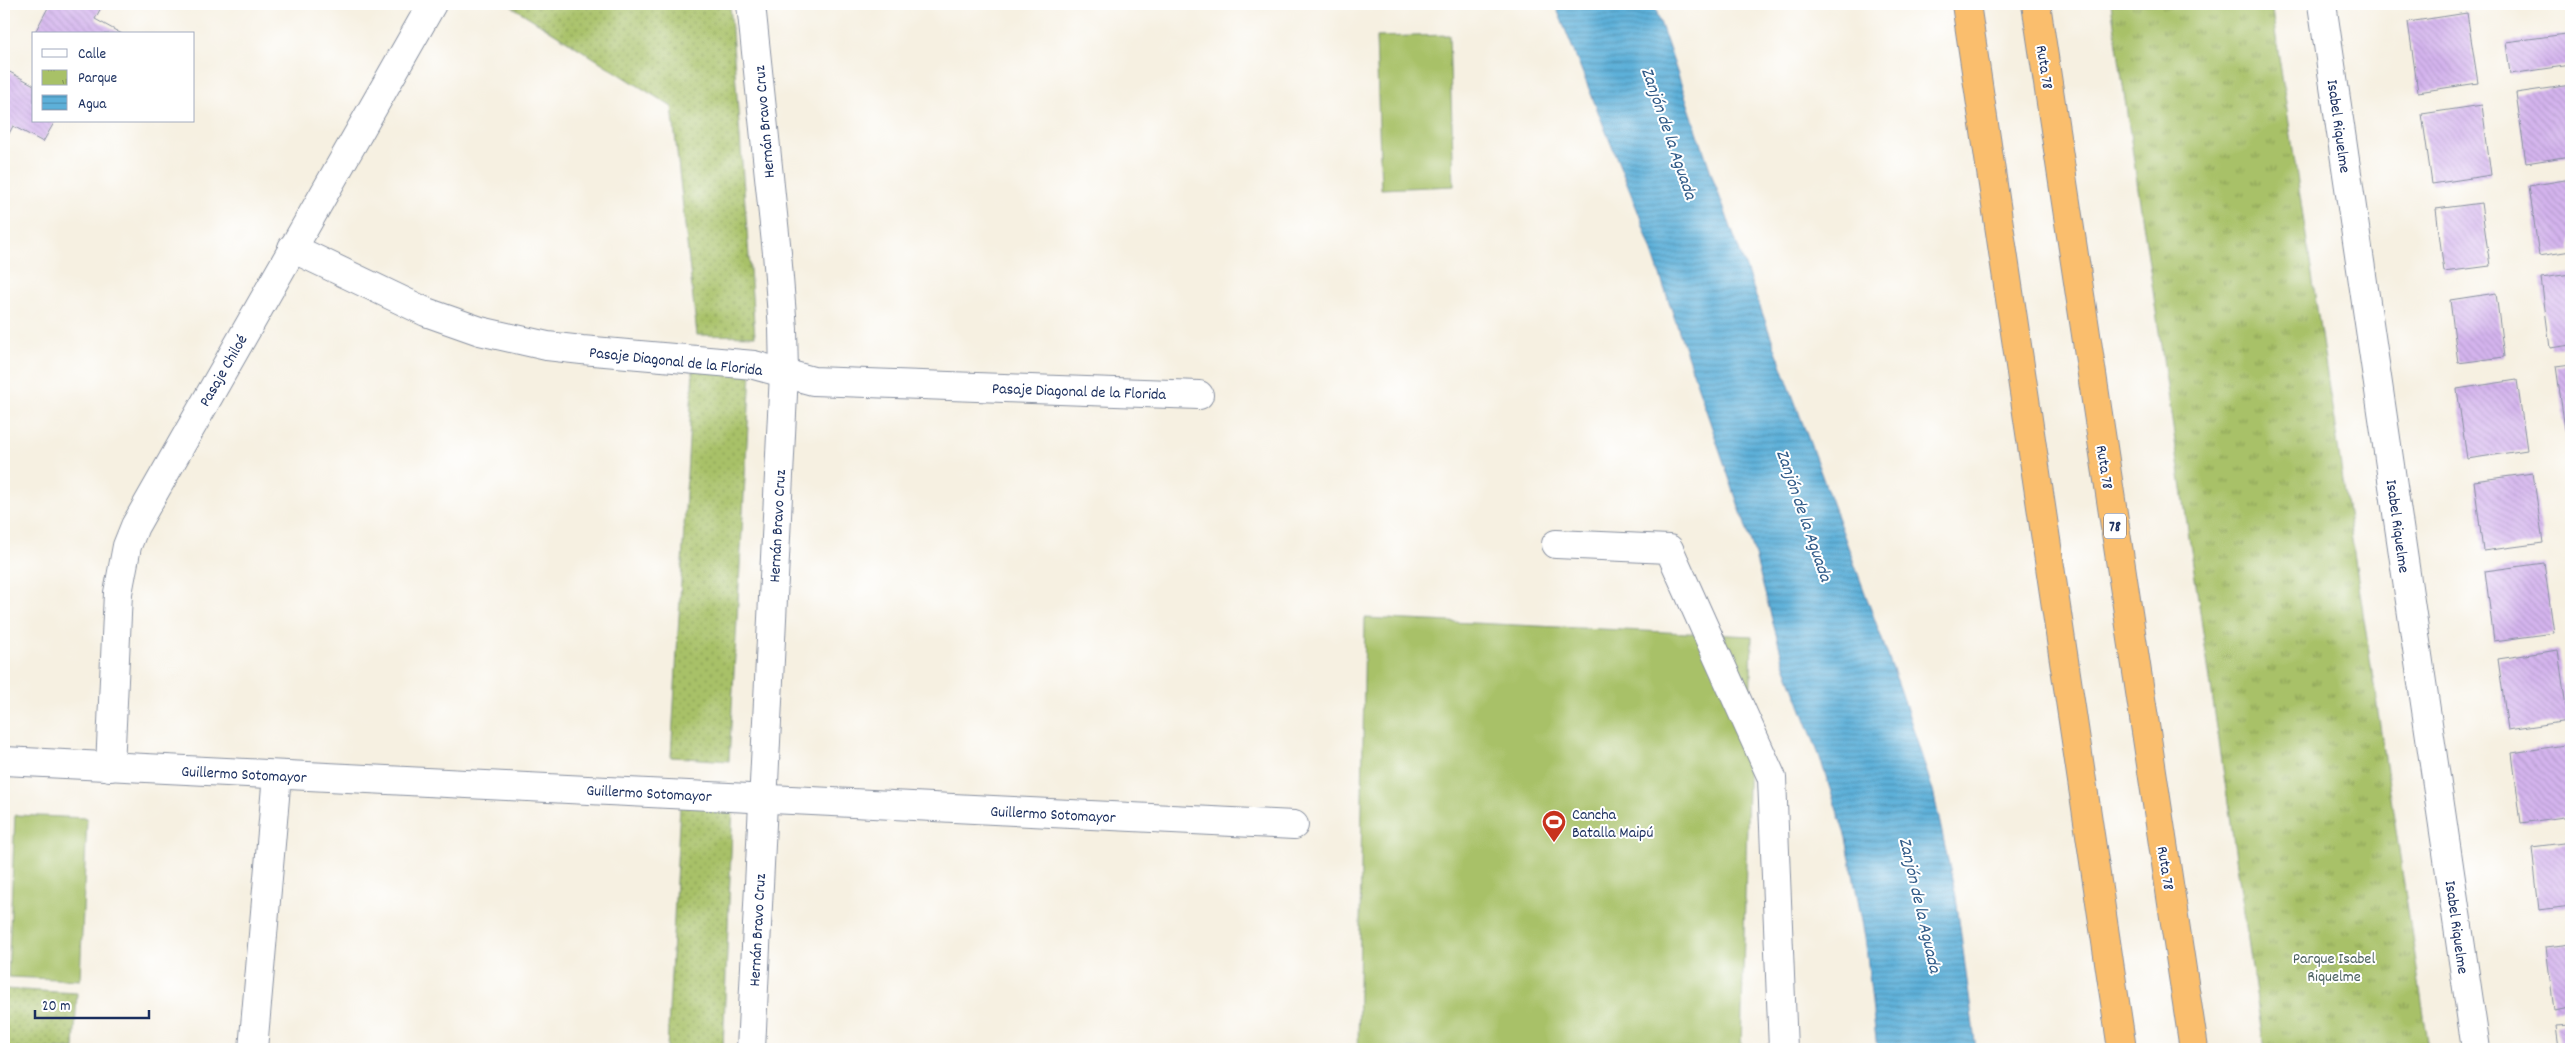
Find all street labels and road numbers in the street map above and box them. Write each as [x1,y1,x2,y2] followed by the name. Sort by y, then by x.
[2029,44,2058,91] street label: Ruta 78
[749,65,782,179] street label: Hernán Bravo Cruz
[2320,78,2355,175] street label: Isabel Riquelme
[194,331,254,412] street label: Pasaje Chiloé
[588,342,764,383] street label: Pasaje Diagonal de la Florida
[991,378,1167,407] street label: Pasaje Diagonal de la Florida
[2089,444,2118,491] street label: Ruta 78
[764,469,793,583] street label: Hernán Bravo Cruz
[2379,478,2414,575] street label: Isabel Riquelme
[2104,514,2126,538] road number: 78
[181,761,307,790] street label: Guillermo Sotomayor
[586,780,712,809] street label: Guillermo Sotomayor
[990,801,1116,830] street label: Guillermo Sotomayor
[2150,845,2179,892] street label: Ruta 78
[744,873,773,987] street label: Hernán Bravo Cruz
[2438,879,2473,976] street label: Isabel Riquelme

